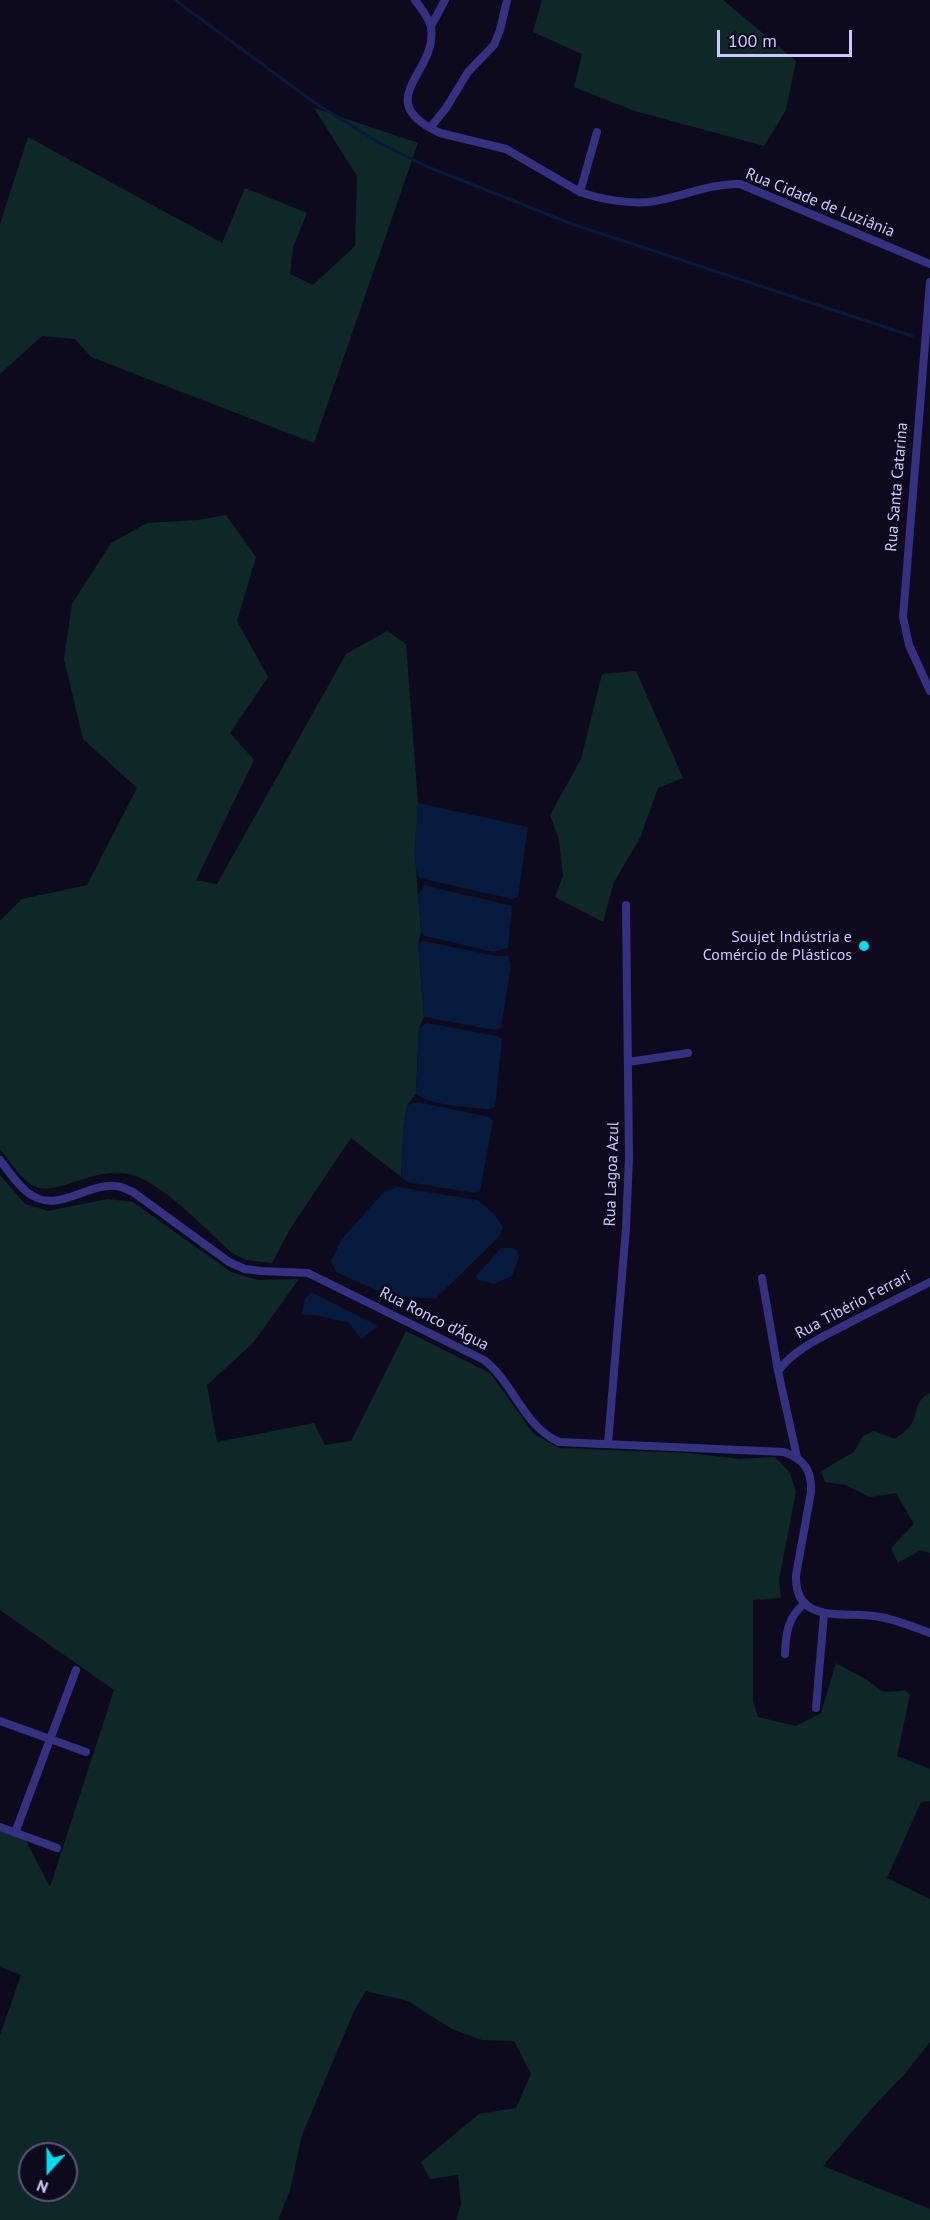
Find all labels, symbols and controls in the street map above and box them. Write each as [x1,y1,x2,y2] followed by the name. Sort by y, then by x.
[720,18,855,56] scale bar
[728,29,777,52] text: 100 m
[743,164,897,242] street label: Rua Cidade de Luziânia
[882,422,912,552] street label: Rua Santa Catarina
[703,927,852,965] place label: Soujet Indústria e Comércio de Plásticos
[857,939,871,953] marker: Soujet Indústria e Comércio de Plásticos
[601,1121,623,1227] street label: Rua Lagoa Azul
[792,1267,914,1343] street label: Rua Tibério Ferrari
[376,1283,492,1355] street label: Rua Ronco d’Água
[18,2142,78,2202] north arrow
[34,2176,51,2198] text: N

